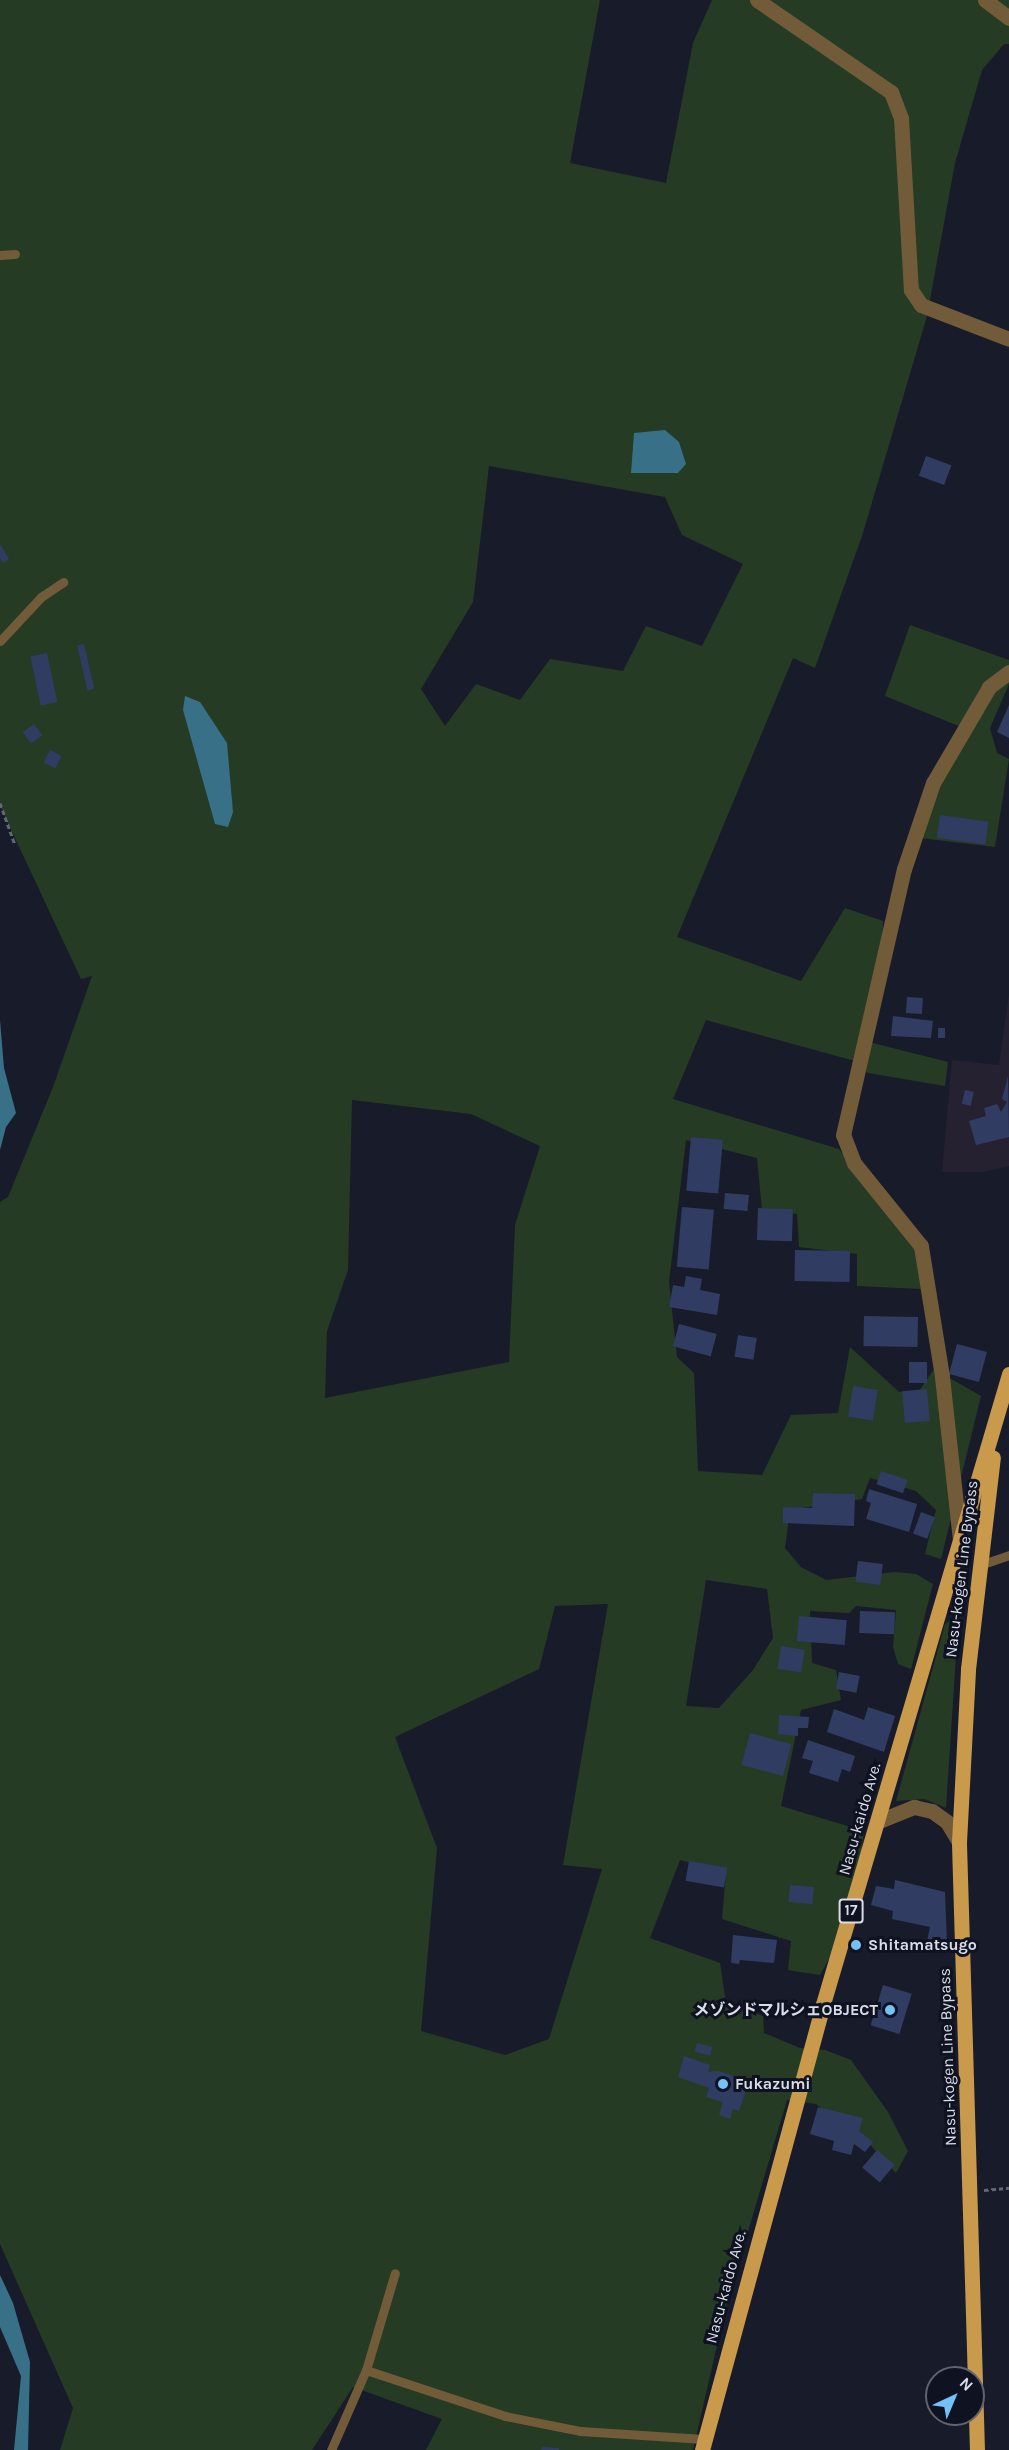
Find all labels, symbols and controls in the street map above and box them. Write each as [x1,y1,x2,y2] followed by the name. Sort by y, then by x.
[942,1479,982,1659] street label: Nasu-kogen Line Bypass
[835,1761,885,1877] street label: Nasu-kaido Ave.
[838,1899,864,1923] road number: 17
[868,1935,977,1955] place label: Shitamatsugo
[849,1938,863,1952] marker: Shitamatsugo
[935,1968,961,2146] street label: Nasu-kogen Line Bypass
[694,2000,878,2020] place label: メゾンドマルシェOBJECT
[883,2003,897,2017] marker: メゾンドマルシェOBJECT
[735,2074,811,2094] place label: Fukazumi
[716,2077,730,2091] marker: Fukazumi
[702,2228,750,2346] street label: Nasu-kaido Ave.
[925,2366,985,2426] north arrow
[956,2373,977,2395] text: N

